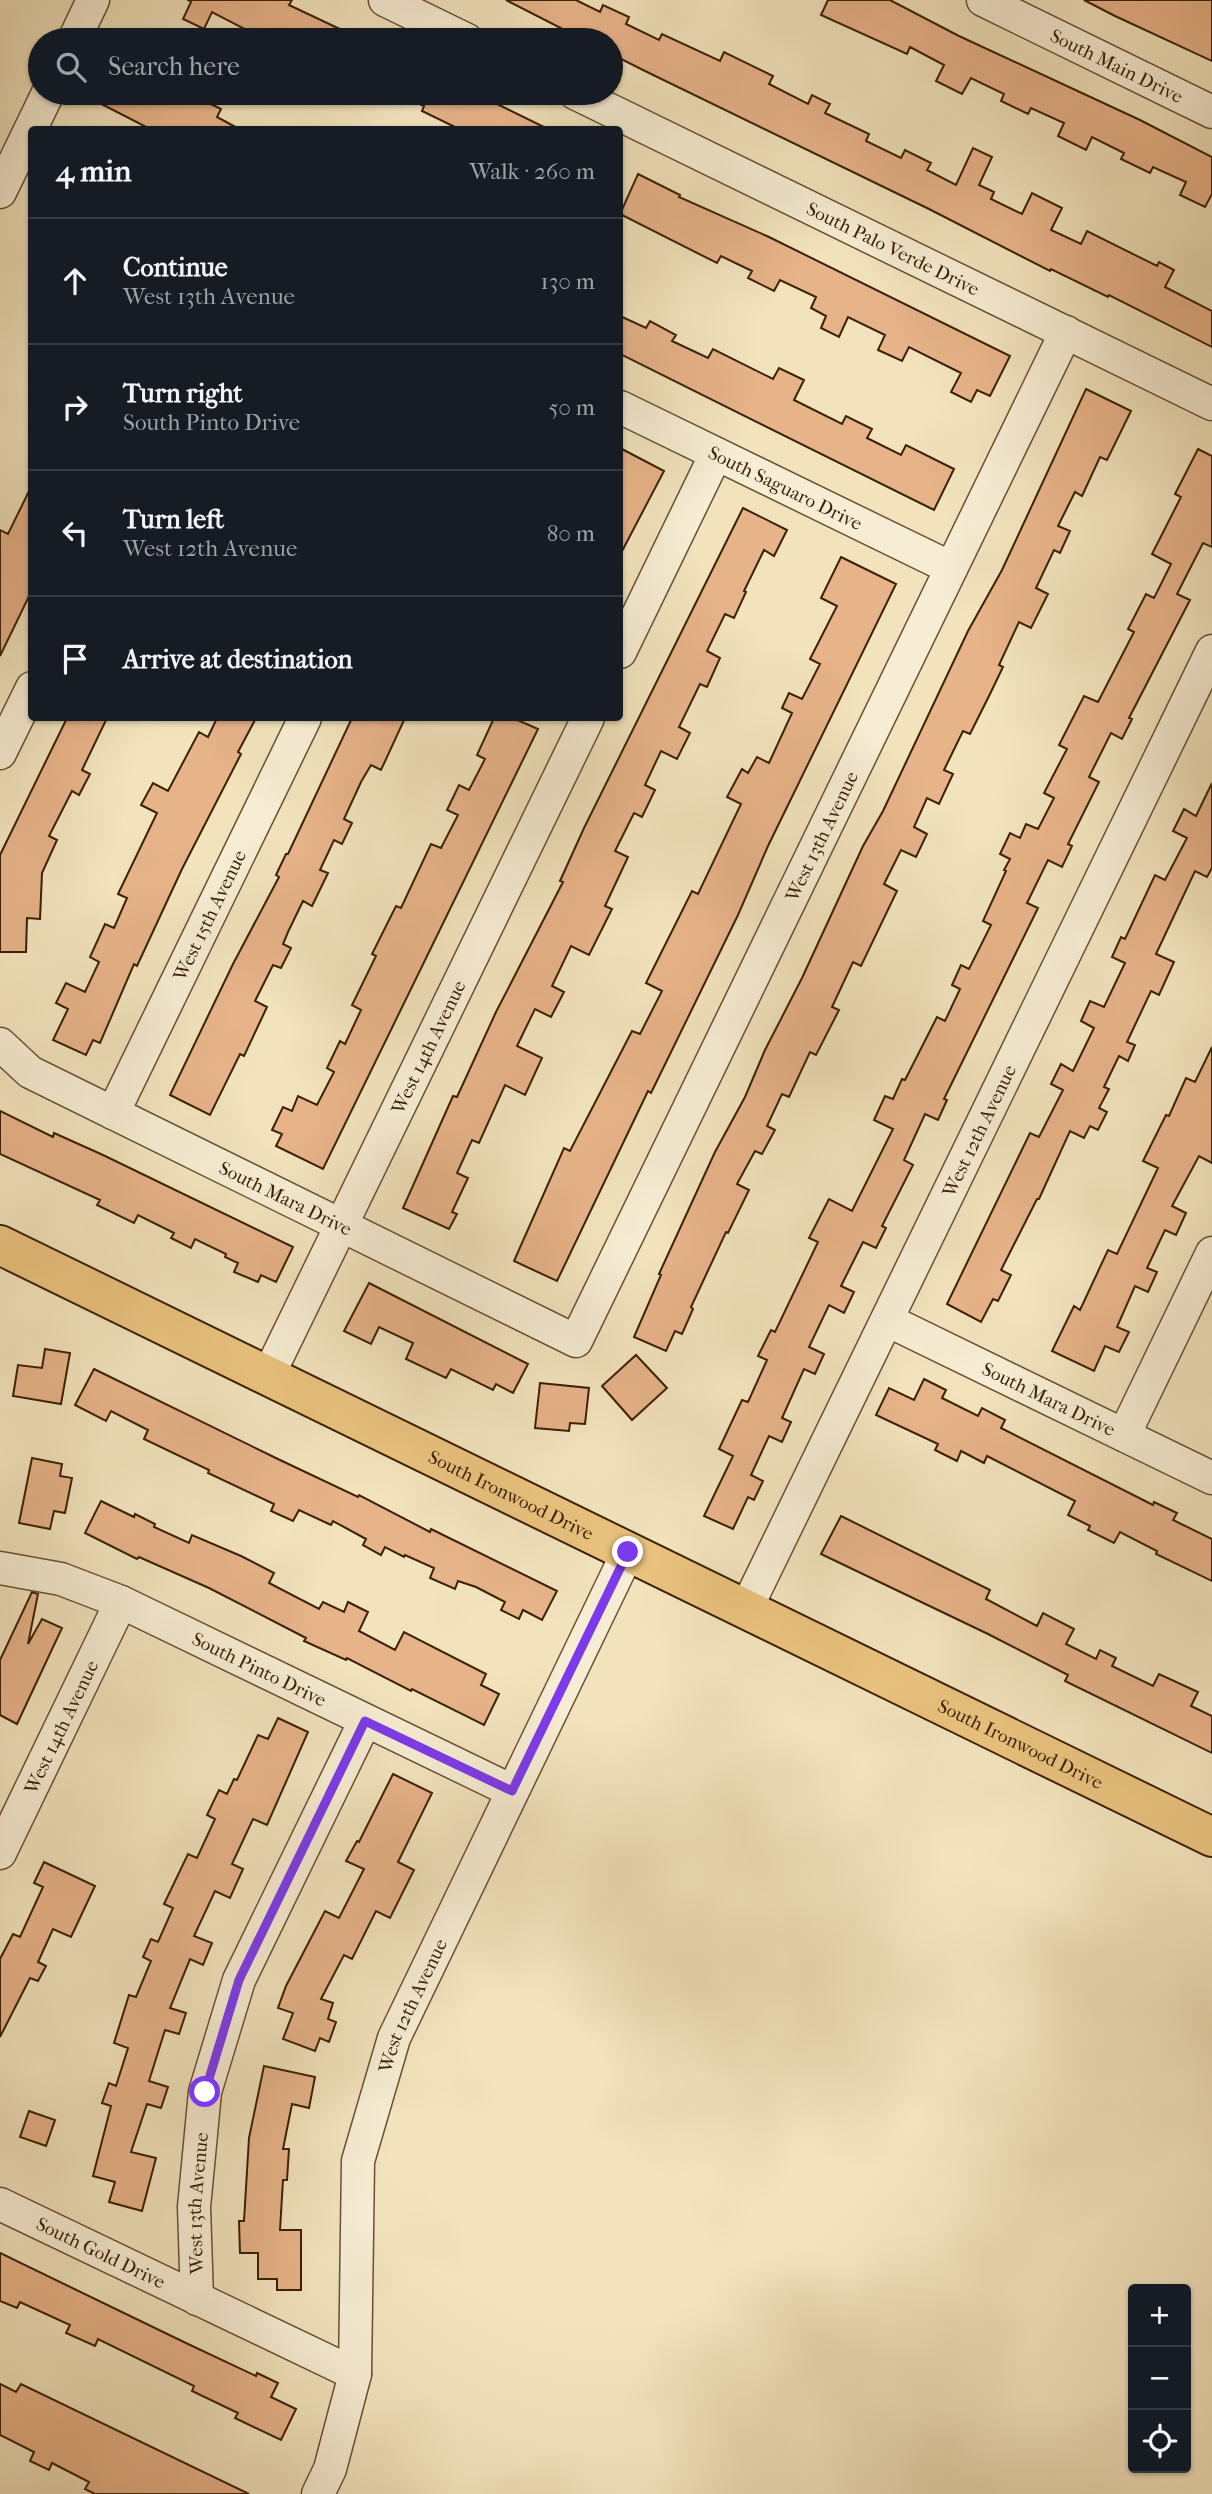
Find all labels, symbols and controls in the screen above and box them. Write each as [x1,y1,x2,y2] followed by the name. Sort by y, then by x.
[1046,25,1186,108] street label: South Main Drive
[28,28,623,105] search box
[52,48,90,86] icon: search
[108,51,240,82] text: Search here
[56,154,131,189] text: 4 min
[470,158,595,185] text: Walk · 260 m
[803,198,983,301] street label: South Palo Verde Drive
[123,252,228,283] text: Continue
[56,262,94,300] icon: ahead
[541,268,595,295] text: 130 m
[123,283,295,310] text: West 13th Avenue
[123,378,243,409] text: Turn right
[56,388,94,426] icon: right
[548,394,595,421] text: 50 m
[123,409,300,436] text: South Pinto Drive
[705,442,866,535] street label: South Saguaro Drive
[123,504,224,535] text: Turn left
[56,514,94,552] icon: left
[547,520,595,547] text: 80 m
[123,535,297,562] text: West 12th Avenue
[56,640,94,678] icon: arrive
[123,644,353,675] text: Arrive at destination
[781,768,863,906] street label: West 13th Avenue
[169,847,251,985] street label: West 15th Avenue
[387,977,471,1118] street label: West 14th Avenue
[938,1061,1021,1202] street label: West 12th Avenue
[215,1157,355,1241] street label: South Mara Drive
[978,1358,1119,1441] street label: South Mara Drive
[425,1446,597,1545] street label: South Ironwood Drive
[612,1536,643,1567] route end
[188,1628,330,1712] street label: South Pinto Drive
[20,1657,103,1799] street label: West 14th Avenue
[934,1695,1106,1794] street label: South Ironwood Drive
[374,1935,452,2076] street label: West 12th Avenue
[189,2076,220,2107] route start
[184,2131,213,2275] street label: West 13th Avenue
[32,2213,169,2294] street label: South Gold Drive
[1128,2284,1191,2473] map controls
[1128,2284,1191,2347] button: +
[1128,2347,1191,2410] button: −
[1128,2410,1191,2473] button: locate

